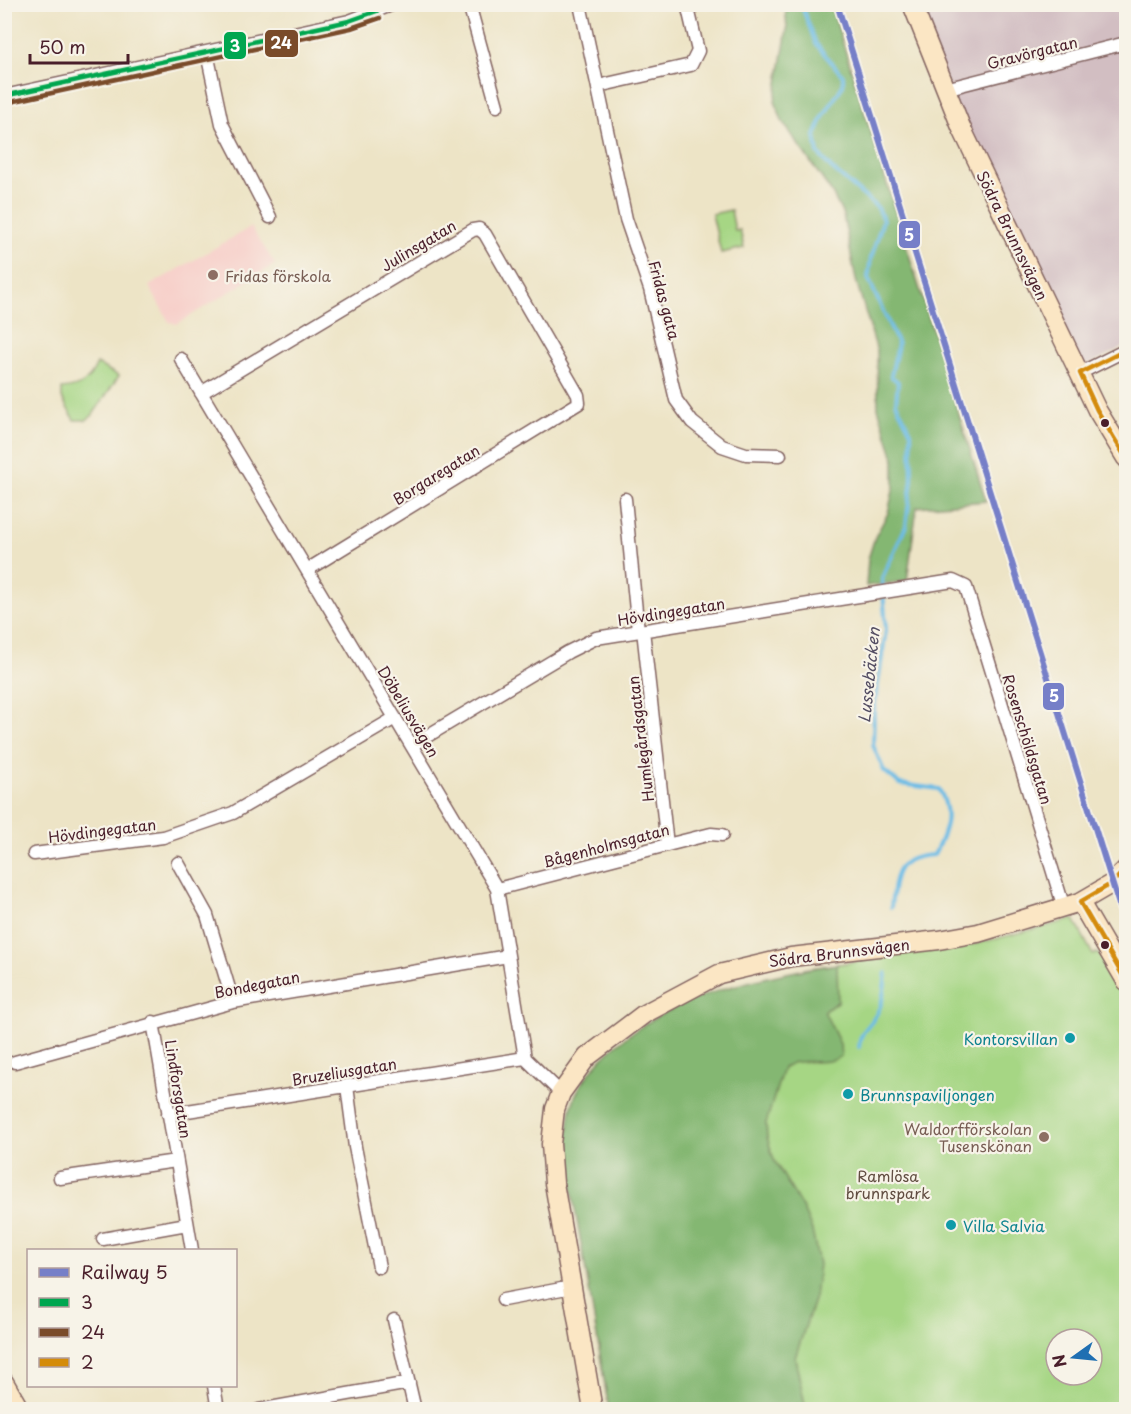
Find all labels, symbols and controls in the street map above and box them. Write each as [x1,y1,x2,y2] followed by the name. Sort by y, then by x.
[30,27,128,65] scale bar
[264,29,299,58] line badge: 24
[270,30,292,54] text: 24
[984,30,1080,74] street label: Gravörgatan
[223,31,247,60] line badge: 3
[39,33,86,60] text: 50 m
[230,33,240,57] text: 3
[972,166,1054,304] street label: Södra Brunnsvägen
[376,213,460,277] street label: Julinsgatan
[898,220,921,249] line badge: 5
[904,222,914,246] text: 5
[643,258,687,343] street label: Fridas gata
[225,264,332,287] place label: Fridas förskola
[206,268,220,282] marker: Fridas förskola
[1099,417,1111,429] unlabelled marker
[388,438,484,510] street label: Borgaregatan
[616,591,726,631] street label: Hövdingegatan
[851,625,885,724] water label: Lussebäcken
[372,661,446,761] street label: Döbeliusvägen
[997,671,1059,807] street label: Rosenschöldsgatan
[621,675,659,803] street label: Humlegårdsgatan
[1042,682,1065,711] line badge: 5
[1049,683,1059,707] text: 5
[47,812,157,848] street label: Hövdingegatan
[540,817,672,873] street label: Bågenholmsgatan
[767,932,911,972] street label: Södra Brunnsvägen
[1099,939,1111,951] unlabelled marker
[212,964,302,1004] street label: Bondegatan
[964,1027,1058,1050] place label: Kontorsvillan
[1063,1031,1077,1045] marker: Kontorsvillan
[160,1038,198,1140] street label: Lindforsgatan
[290,1051,398,1091] street label: Bruzeliusgatan
[860,1083,995,1106] place label: Brunnspaviljongen
[841,1087,855,1101] marker: Brunnspaviljongen
[904,1117,1032,1157] place label: Waldorfförskolan Tusenskönan
[1037,1130,1051,1144] marker: Waldorfförskolan Tusenskönan
[846,1164,930,1204] park label: Ramlösa brunnspark
[963,1214,1045,1237] place label: Villa Salvia
[944,1218,958,1232] marker: Villa Salvia
[27,1249,237,1387] legend
[81,1258,168,1285] text: Railway 5
[81,1288,93,1315] text: 3
[81,1318,105,1345] text: 24
[1044,1327,1104,1387] north arrow
[81,1348,94,1375] text: 2
[1045,1352,1072,1370] text: N

